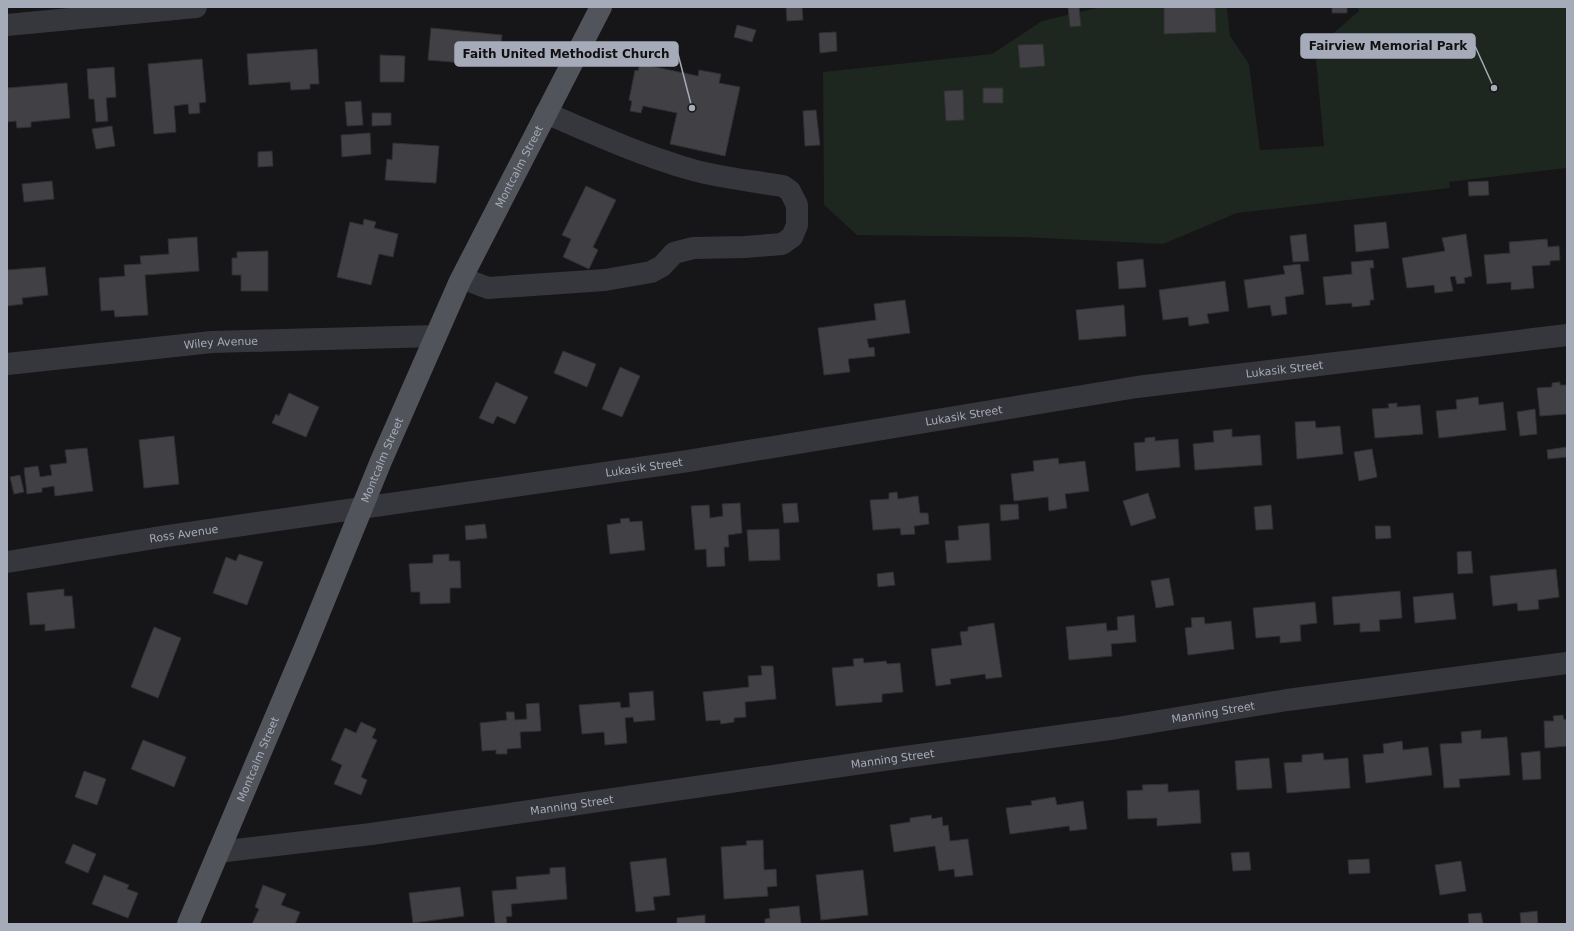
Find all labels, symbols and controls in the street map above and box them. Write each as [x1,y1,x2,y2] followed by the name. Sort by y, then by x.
[1301,34,1475,58] callout: Fairview Memorial Park
[1309,39,1468,53] text: Fairview Memorial Park
[455,42,678,66] callout: Faith United Methodist Church
[462,47,670,61] text: Faith United Methodist Church
[493,123,546,210] street label: Montcalm Street
[183,335,258,352] street label: Wiley Avenue
[1245,358,1325,381] street label: Lukasik Street
[924,403,1004,429] street label: Lukasik Street
[359,415,407,505] street label: Montcalm Street
[605,456,684,480] street label: Lukasik Street
[148,523,219,546] street label: Ross Avenue
[1171,699,1257,726] street label: Manning Street
[234,714,282,804] street label: Montcalm Street
[850,747,936,772] street label: Manning Street
[529,793,615,818] street label: Manning Street

